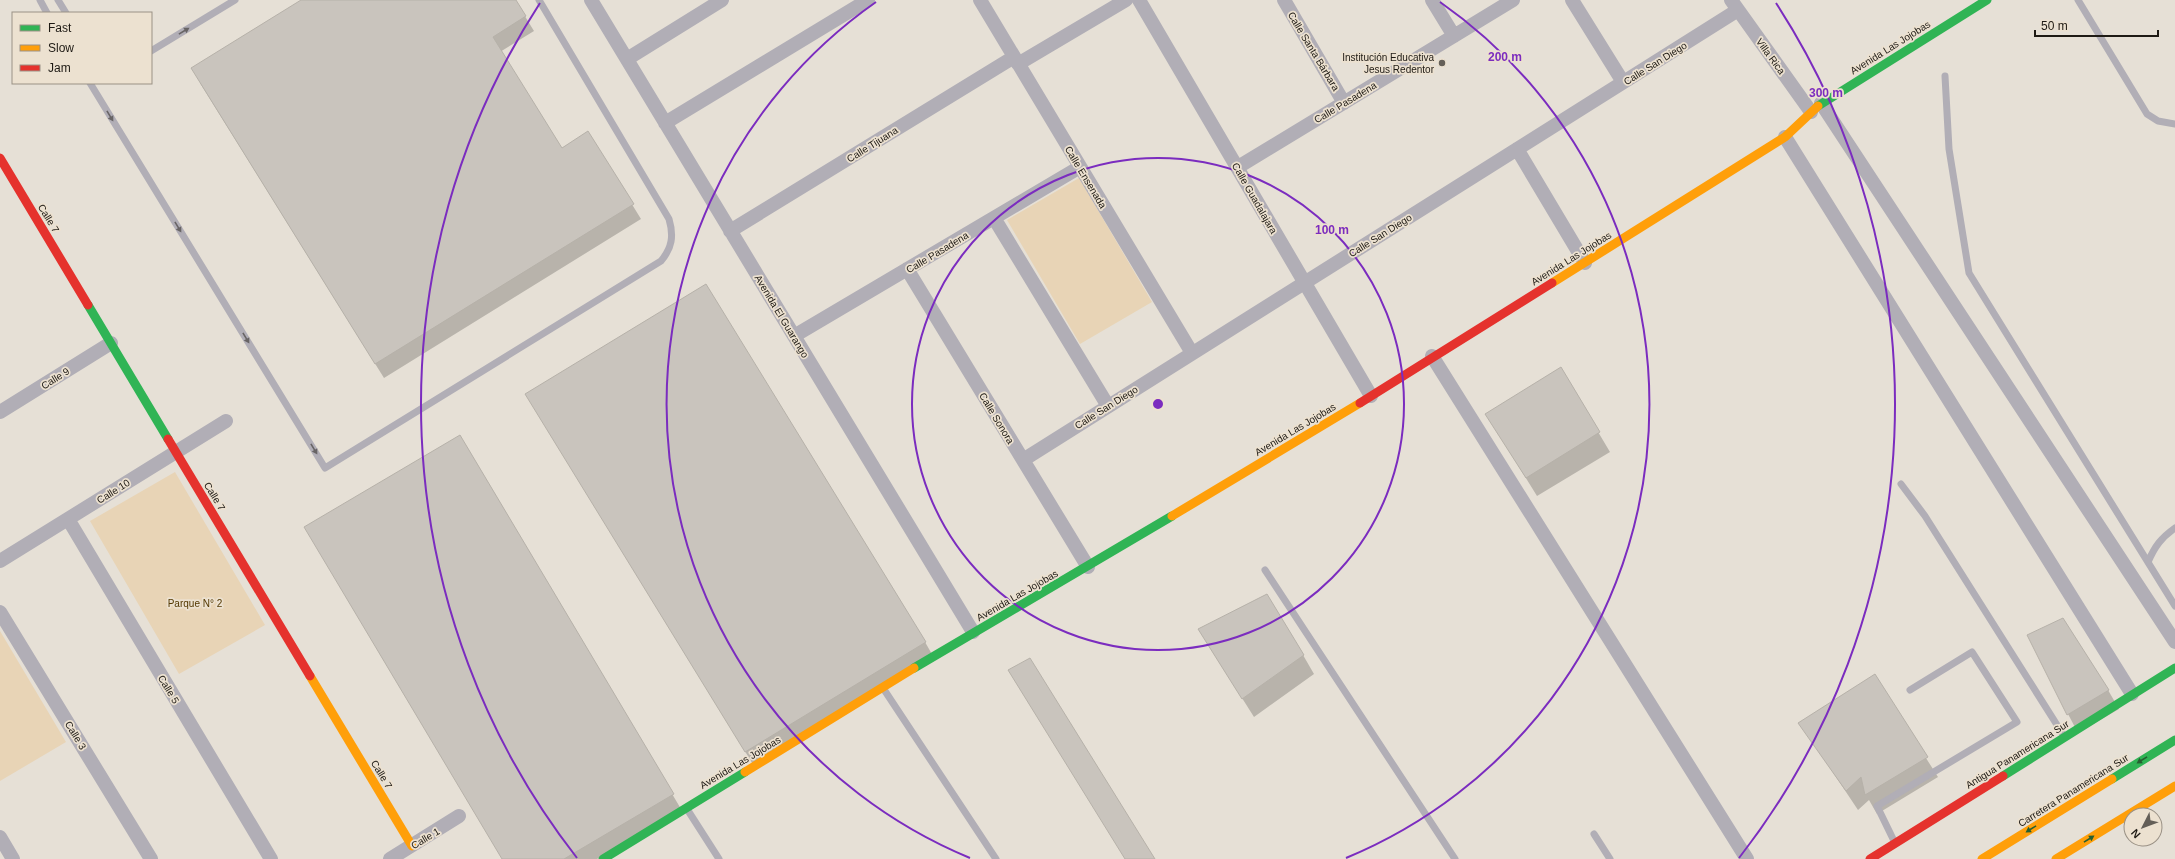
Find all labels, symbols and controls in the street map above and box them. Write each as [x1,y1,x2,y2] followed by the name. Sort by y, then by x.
[1286,10,1342,93] street label: Calle Santa Bárbara
[12,12,152,84] legend
[2035,12,2158,38] scale bar
[1848,18,1932,76] street label: Avenida Las Jojobas
[2041,19,2068,33] text: 50 m
[48,21,72,35] text: Fast
[178,27,190,34] one-way arrow
[1754,36,1787,77] street label: Villa Rica
[1622,39,1689,87] street label: Calle San Diego
[48,41,74,55] text: Slow
[1488,50,1522,64] text: 200 m
[1342,52,1435,75] place label: Institución Educativa Jesus Redentor
[1437,58,1447,68] marker: Institución Educativa Jesus Redentor
[48,61,71,75] text: Jam
[1312,79,1379,125] street label: Calle Pasadena
[1809,86,1843,100] text: 300 m
[107,110,114,122] one-way arrow
[845,124,900,164] street label: Calle Tijuana
[1063,144,1109,211] street label: Calle Ensenada
[1230,161,1280,236] street label: Calle Guadalajara
[36,202,62,235] street label: Calle 7
[1347,211,1414,259] street label: Calle San Diego
[175,221,182,233] one-way arrow
[1315,223,1349,237] text: 100 m
[904,229,971,275] street label: Calle Pasadena
[1529,229,1613,287] street label: Avenida Las Jojobas
[752,273,811,360] street label: Avenida El Guarango
[242,333,250,343] one-way arrow
[39,365,72,391] street label: Calle 9
[1073,383,1140,431] street label: Calle San Diego
[977,391,1016,446] street label: Calle Sonora
[1151,397,1165,411] centre of rings
[1253,401,1338,458] street label: Avenida Las Jojobas
[310,443,317,455] one-way arrow
[95,477,132,506] street label: Calle 10
[202,480,228,513] street label: Calle 7
[975,568,1060,623] street label: Avenida Las Jojobas
[168,598,223,609] park label: Parque N° 2
[156,673,182,706] street label: Calle 5
[1964,718,2071,791] street label: Antigua Panamericana Sur
[63,719,89,752] street label: Calle 3
[698,734,783,791] street label: Avenida Las Jojobas
[2016,752,2131,829] street label: Carretera Panamericana Sur
[2136,757,2148,764] one-way arrow
[369,758,395,791] street label: Calle 7
[2123,807,2163,847] north arrow
[409,825,442,851] street label: Calle 1
[2025,825,2037,832] one-way arrow
[2128,827,2143,841] text: N
[2083,835,2095,842] one-way arrow

